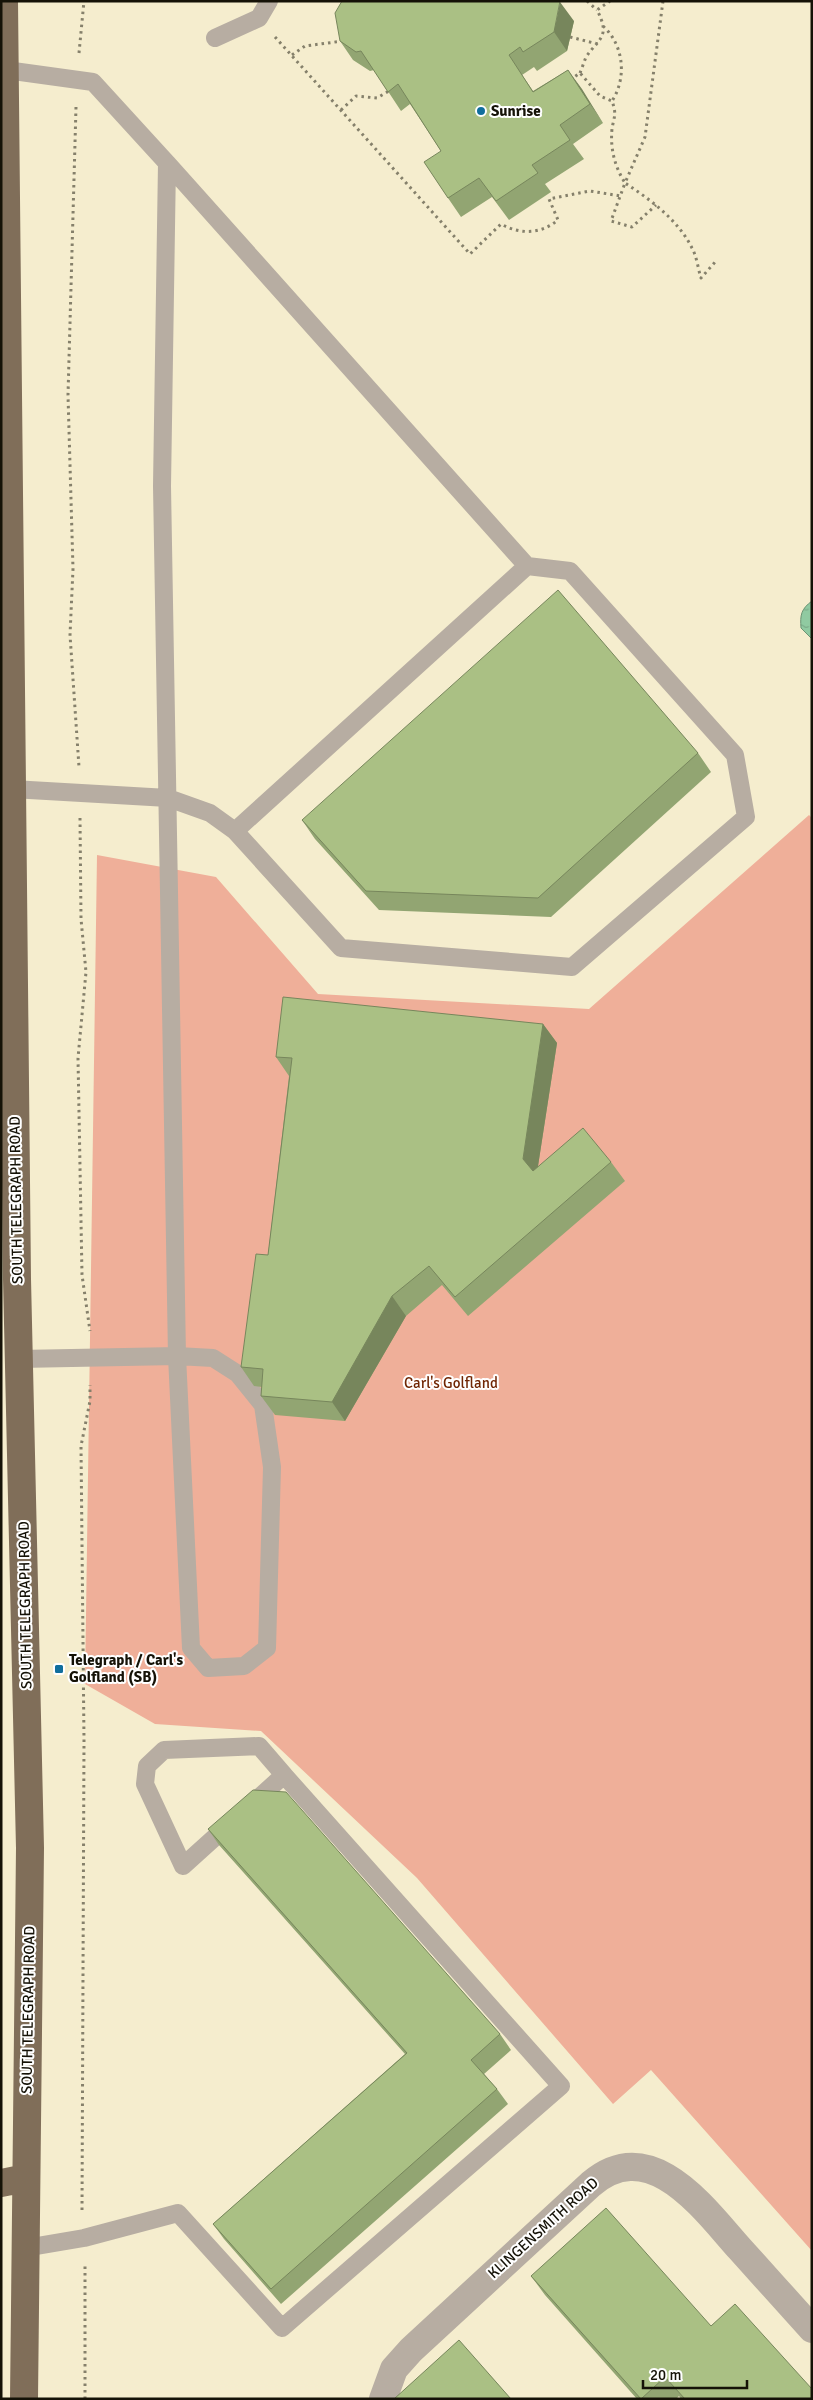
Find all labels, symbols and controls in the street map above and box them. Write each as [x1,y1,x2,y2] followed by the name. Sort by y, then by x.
[491,102,541,120] place label: Sunrise
[475,105,487,117] marker: Sunrise
[6,1116,26,1284] street label: SOUTH TELEGRAPH ROAD
[404,1374,498,1392] park label: Carl's Golfland
[15,1521,35,1689] street label: SOUTH TELEGRAPH ROAD
[69,1651,183,1686] place label: Telegraph / Carl's Golfland (SB)
[53,1663,65,1675] marker: Telegraph / Carl's Golfland (SB)
[18,1926,38,2094] street label: SOUTH TELEGRAPH ROAD
[484,2174,602,2282] street label: KLINGENSMITH ROAD
[643,2358,747,2390] scale bar
[650,2366,681,2384] text: 20 m

